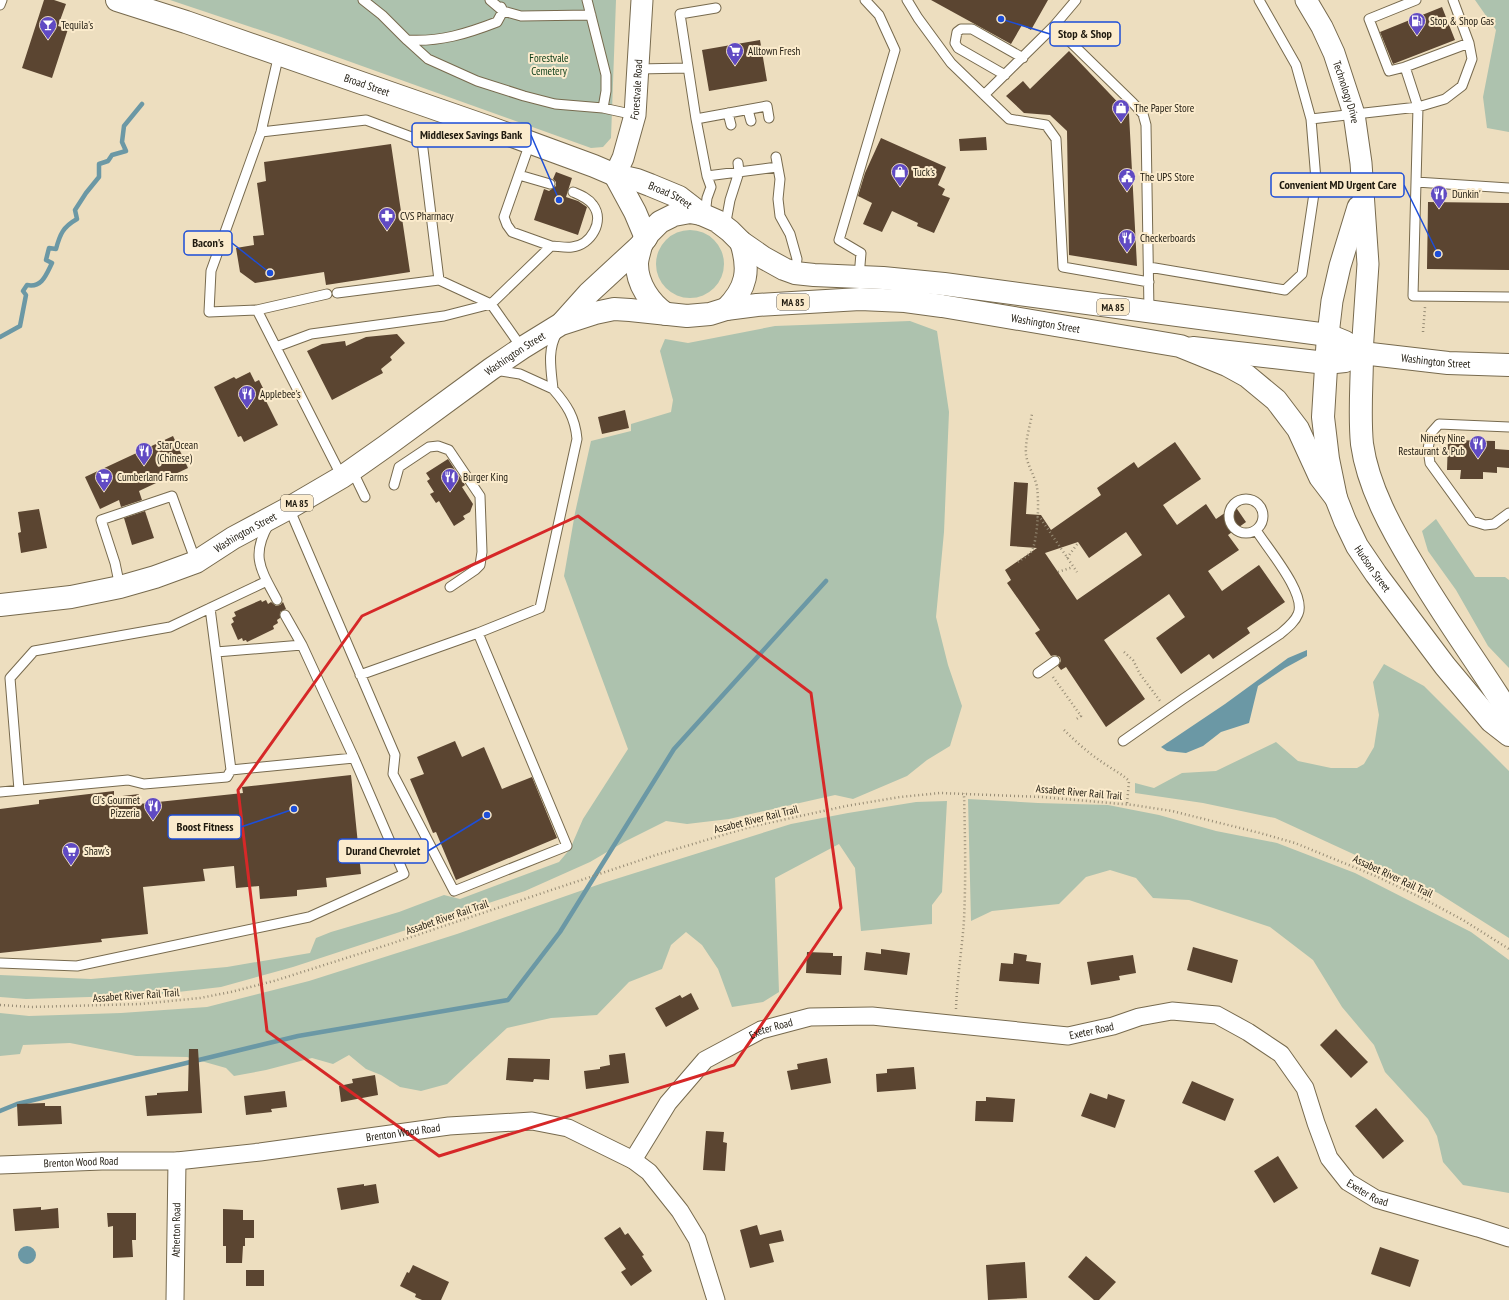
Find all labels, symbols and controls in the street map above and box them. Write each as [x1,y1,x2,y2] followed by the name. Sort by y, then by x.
[1407,11,1427,36] fuel station icon: Stop & Shop Gas
[1430,14,1494,28] place label: Stop & Shop Gas
[38,15,58,40] bar icon: Tequila's
[61,18,93,32] place label: Tequila's
[1050,22,1120,46] callout: Stop & Shop
[1058,26,1113,41] text: Stop & Shop
[725,41,745,66] supermarket icon: Alltown Fresh
[748,44,800,58] place label: Alltown Fresh
[529,51,569,78] park label: Forestvale Cemetery
[627,59,645,121] street label: Forestvale Road
[1330,59,1362,125] street label: Technology Drive
[342,71,392,99] street label: Broad Street
[1111,98,1131,123] shop icon: The Paper Store
[1134,101,1195,115] place label: The Paper Store
[412,123,531,147] callout: Middlesex Savings Bank
[420,127,522,142] text: Middlesex Savings Bank
[890,162,910,187] shop icon: Tuck's
[913,165,935,179] place label: Tuck's
[1117,167,1137,192] public building icon: The UPS Store
[1140,170,1195,184] place label: The UPS Store
[1271,173,1404,197] callout: Convenient MD Urgent Care
[1279,177,1397,192] text: Convenient MD Urgent Care
[646,178,695,212] street label: Broad Street
[1429,184,1449,209] restaurant icon: Dunkin'
[1452,187,1481,201] place label: Dunkin'
[377,206,397,231] pharmacy icon: CVS Pharmacy
[400,209,454,223] place label: CVS Pharmacy
[1117,228,1137,253] restaurant icon: Checkerboards
[184,231,232,255] callout: Bacon's
[1140,231,1196,245] place label: Checkerboards
[192,235,224,250] text: Bacon's
[777,294,809,310] road number: MA 85
[1097,299,1129,315] road number: MA 85
[1010,311,1081,336] street label: Washington Street
[482,329,548,378] street label: Washington Street
[1400,351,1471,371] street label: Washington Street
[237,384,257,409] restaurant icon: Applebee's
[260,387,301,401] place label: Applebee's
[1398,431,1465,458] place label: Ninety Nine Restaurant & Pub
[1468,434,1488,459] restaurant icon: Ninety Nine Restaurant & Pub
[157,438,198,465] place label: Star Ocean (Chinese)
[134,441,154,466] restaurant icon: Star Ocean (Chinese)
[94,467,114,492] supermarket icon: Cumberland Farms
[440,467,460,492] restaurant icon: Burger King
[117,470,188,484] place label: Cumberland Farms
[463,470,508,484] place label: Burger King
[281,495,313,511] road number: MA 85
[211,509,279,556] street label: Washington Street
[1352,543,1394,595] street label: Hudson Street
[1035,781,1123,803] street label: Assabet River Rail Trail
[92,793,140,820] place label: CJ's Gourmet Pizzeria
[143,796,163,821] restaurant icon: CJ's Gourmet Pizzeria
[712,802,800,836] street label: Assabet River Rail Trail
[168,815,241,839] callout: Boost Fitness
[177,819,233,834] text: Boost Fitness
[338,839,428,863] callout: Durand Chevrolet
[61,841,81,866] supermarket icon: Shaw's
[346,843,421,858] text: Durand Chevrolet
[84,844,110,858] place label: Shaw's
[1351,851,1436,901] street label: Assabet River Rail Trail
[404,896,491,938] street label: Assabet River Rail Trail
[92,985,180,1005] street label: Assabet River Rail Trail
[746,1015,794,1042] street label: Exeter Road
[1068,1019,1115,1043] street label: Exeter Road
[365,1120,441,1144] street label: Brenton Wood Road
[43,1154,119,1170] street label: Brenton Wood Road
[1344,1176,1390,1209] street label: Exeter Road
[169,1202,183,1257] street label: Atherton Road

